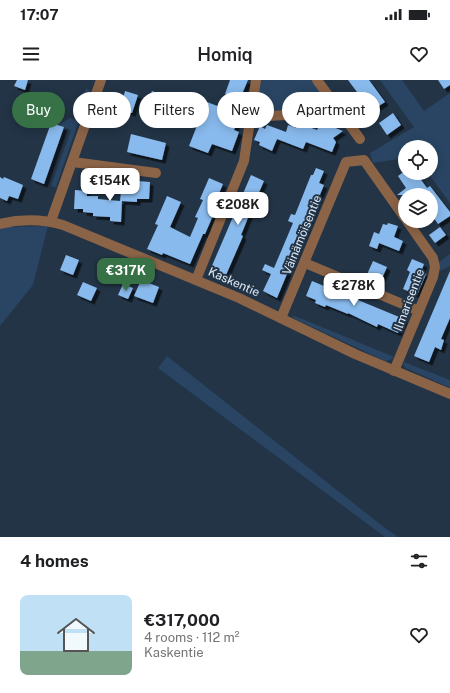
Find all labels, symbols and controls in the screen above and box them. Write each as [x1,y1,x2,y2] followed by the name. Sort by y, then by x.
[20,6,59,23] text: 17:07
[20,43,42,65] icon: menu
[408,43,430,65] icon: heart
[197,44,253,65] text: Homiq
[12,92,65,128] chip: Buy
[73,92,131,128] chip: Rent
[139,92,209,128] chip: Filters
[217,92,274,128] chip: New
[282,92,380,128] chip: Apartment
[398,140,438,228] map controls
[398,140,438,180] button: locate
[82,168,138,202] pin: €154K
[90,173,130,188] text: €154K
[398,188,438,228] button: layers
[210,192,266,226] pin: €208K
[280,193,324,277] street label: Väinämöisentie
[216,197,260,212] text: €208K
[98,258,154,292] pin: €317K
[106,263,146,278] text: €317K
[206,264,262,300] street label: Kaskentie
[391,267,427,333] street label: Ilmarisentie
[326,273,382,307] pin: €278K
[333,278,375,293] text: €278K
[408,550,430,572] icon: filters
[20,551,89,571] text: 4 homes
[144,610,220,630] text: €317,000
[52,611,100,659] icon: home
[408,624,430,646] icon: heart
[144,630,239,645] text: 4 rooms · 112 m²
[144,645,204,660] text: Kaskentie

